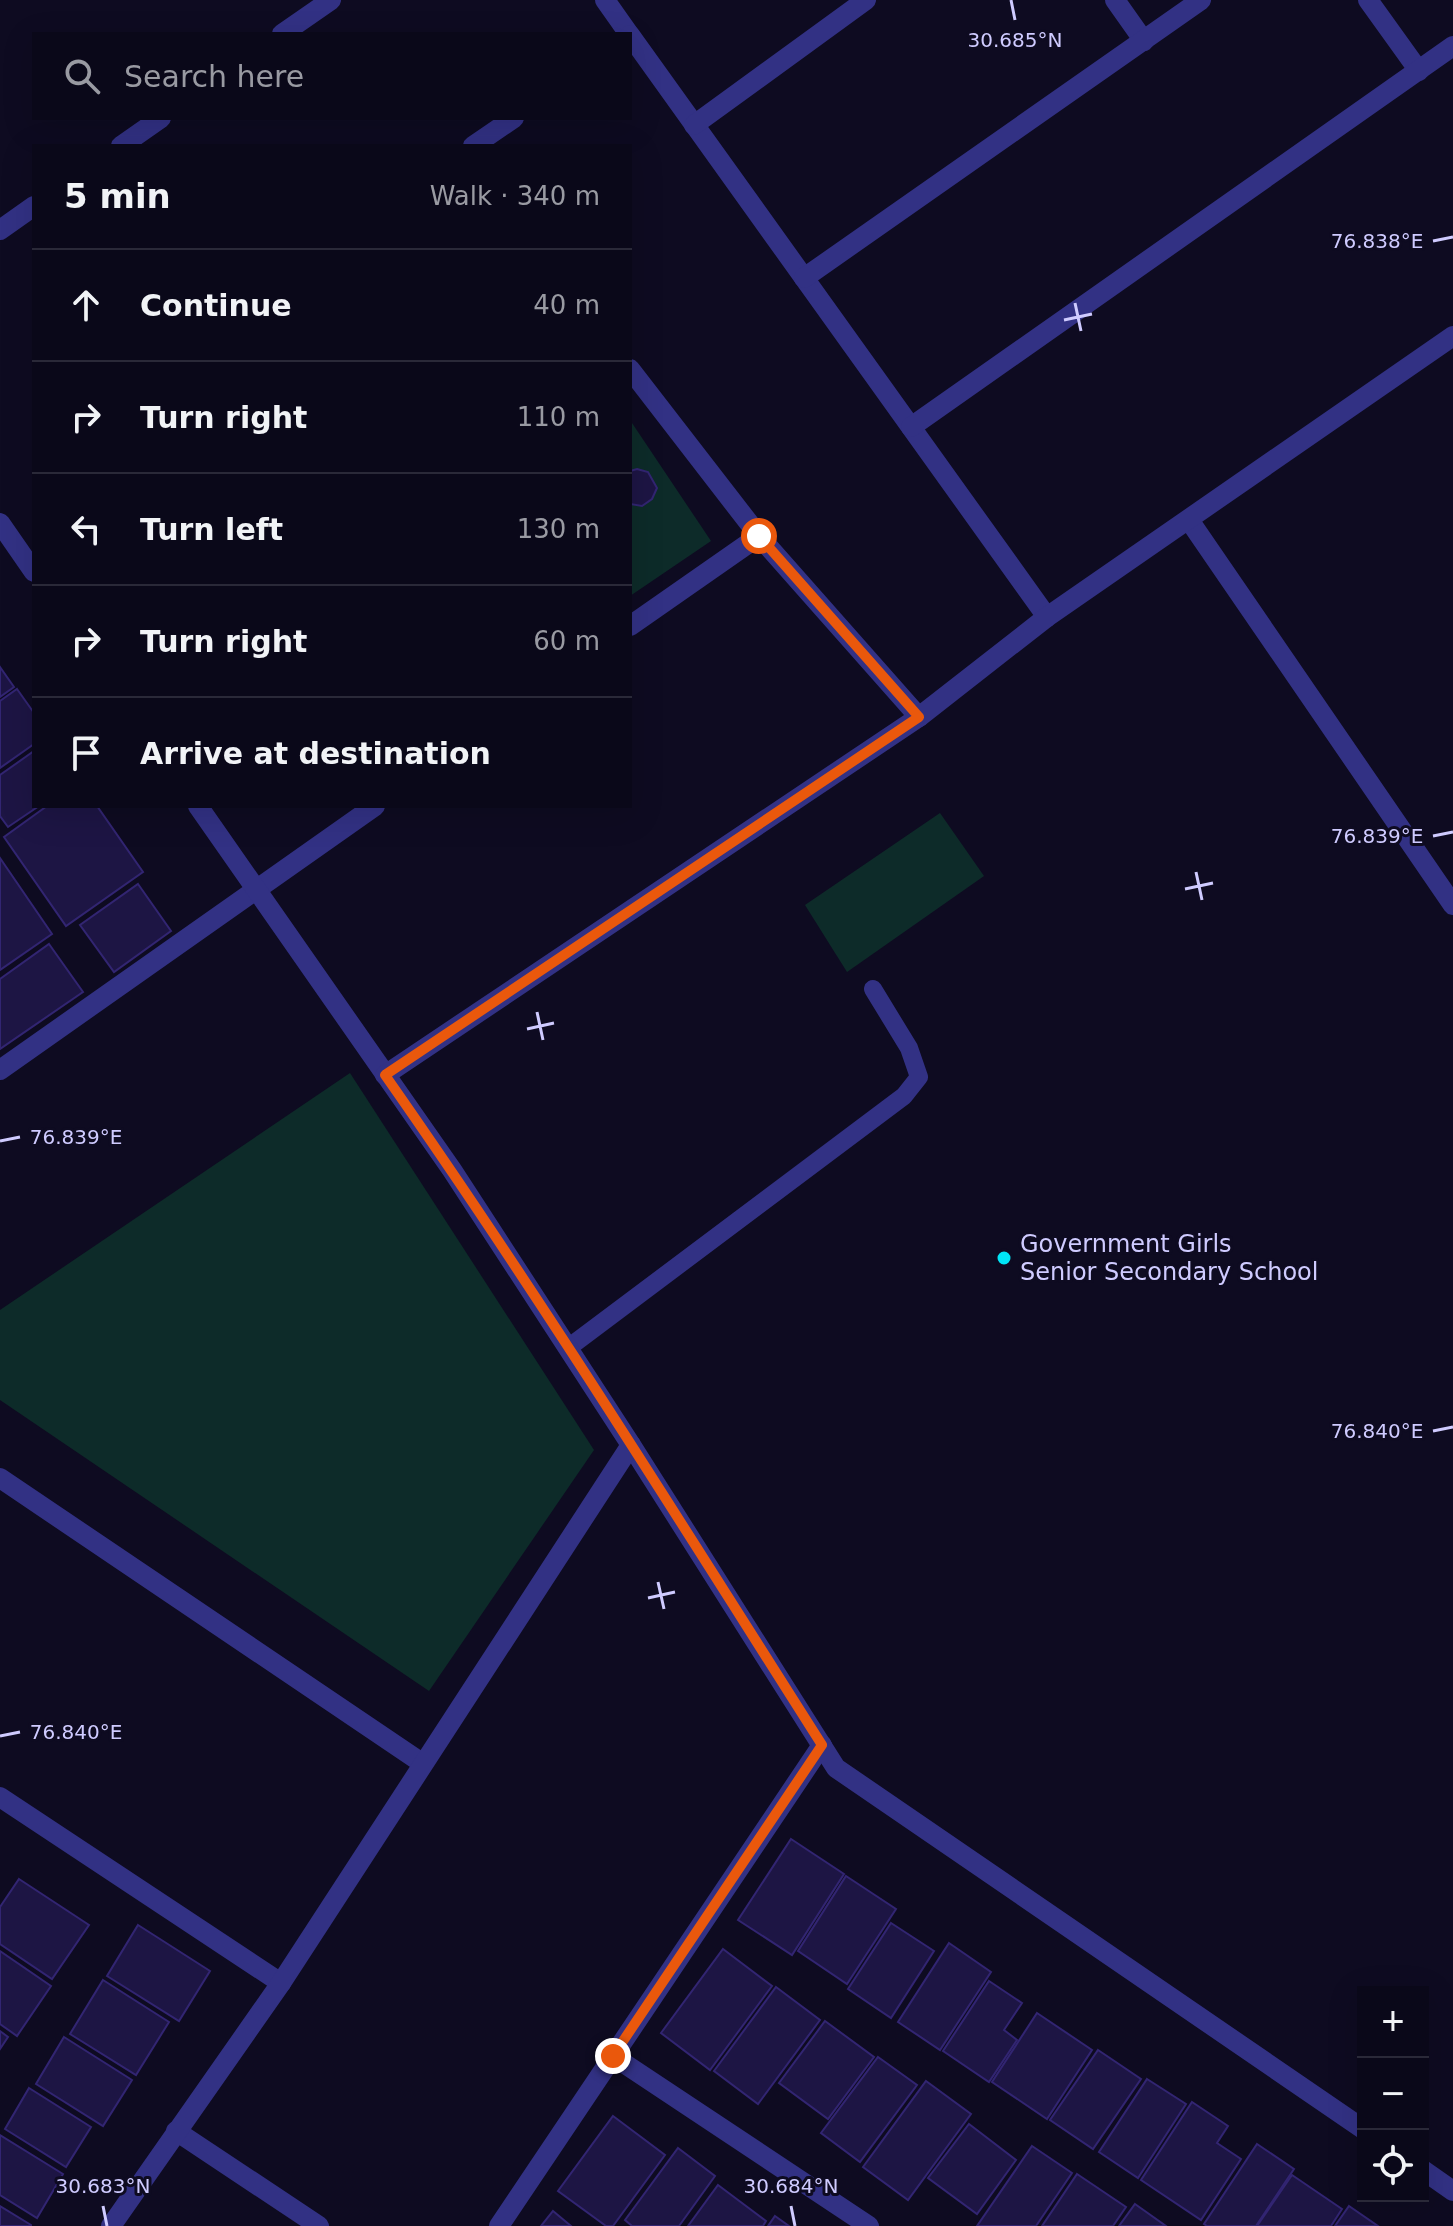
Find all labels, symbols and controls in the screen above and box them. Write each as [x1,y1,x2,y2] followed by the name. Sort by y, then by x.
[968,28,1062,52] text: 30.685°N
[32,32,632,120] search box
[60,54,104,98] icon: search
[124,59,304,94] text: Search here
[64,176,171,216] text: 5 min
[430,181,600,211] text: Walk · 340 m
[1331,229,1423,253] text: 76.838°E
[64,283,108,327] icon: ahead
[140,288,292,323] text: Continue
[533,290,600,320] text: 40 m
[64,395,108,439] icon: right
[140,400,307,435] text: Turn right
[517,402,600,432] text: 110 m
[64,507,108,551] icon: left
[140,512,283,547] text: Turn left
[517,514,600,544] text: 130 m
[741,518,777,554] route start
[64,619,108,663] icon: right
[140,624,307,659] text: Turn right
[533,626,600,656] text: 60 m
[64,731,108,775] icon: arrive
[140,736,491,771] text: Arrive at destination
[1331,824,1423,848] text: 76.839°E
[30,1125,122,1149] text: 76.839°E
[1020,1230,1318,1286] place label: Government Girls Senior Secondary School
[995,1249,1013,1267] marker: Government Girls Senior Secondary School
[1331,1419,1423,1443] text: 76.840°E
[30,1720,122,1744] text: 76.840°E
[1357,1986,1429,2202] map controls
[1357,1986,1429,2058] button: +
[595,2038,631,2074] route end
[1357,2058,1429,2130] button: −
[1357,2130,1429,2202] button: locate
[56,2174,150,2198] text: 30.683°N
[744,2174,838,2198] text: 30.684°N

